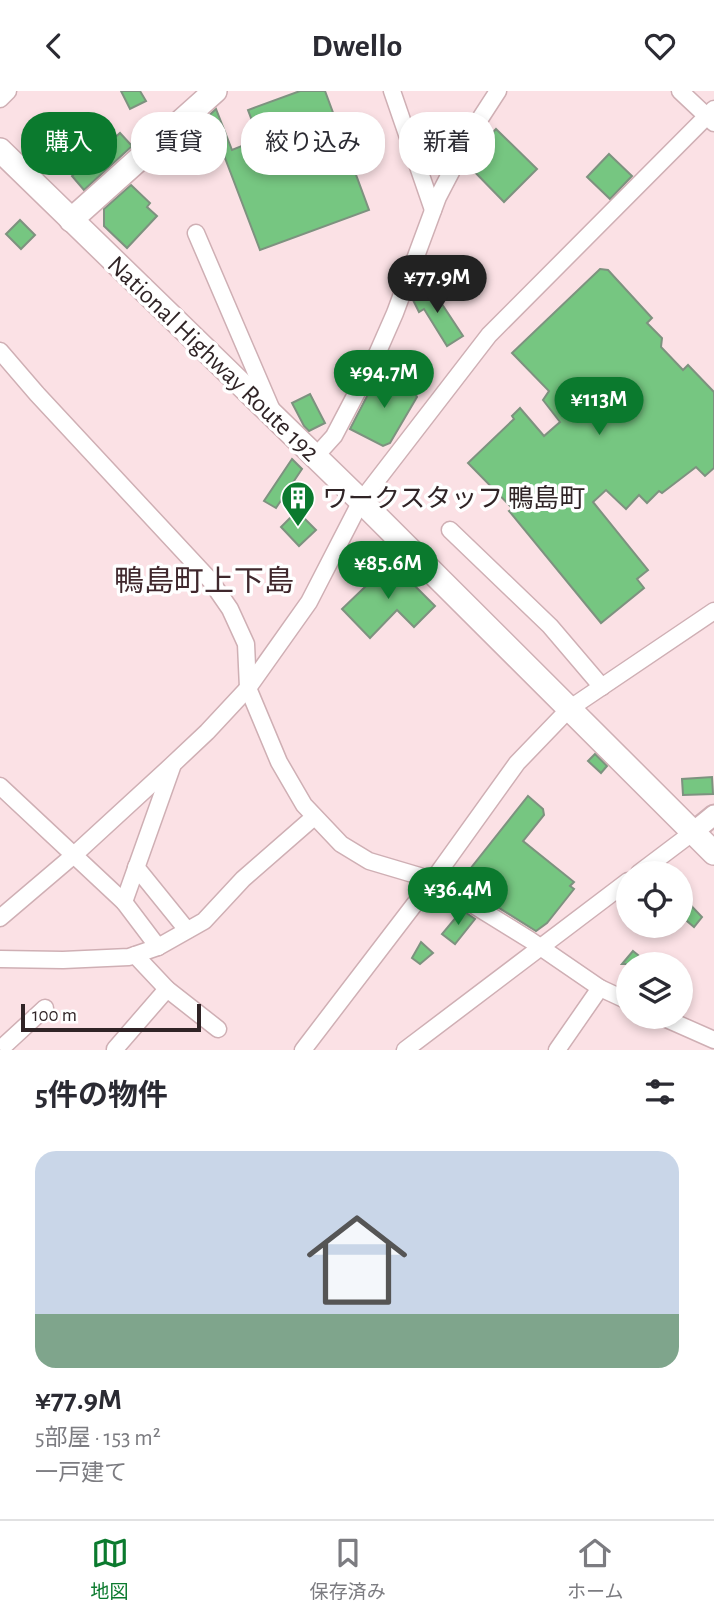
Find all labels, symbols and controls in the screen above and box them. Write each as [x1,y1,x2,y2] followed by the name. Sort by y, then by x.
[35,27,73,65] icon: back
[641,27,679,65] icon: heart
[312,30,402,62] text: Dwello
[21,112,117,175] chip: 購入
[131,112,227,175] chip: 賃貸
[241,112,385,175] chip: 絞り込み
[399,112,495,175] chip: 新着
[102,251,324,467] street label: National Highway Route 192
[380,255,494,315] pin: ¥77.9M
[404,266,470,289] text: ¥77.9M
[327,351,441,410] pin: ¥94.7M
[350,361,418,384] text: ¥94.7M
[550,377,648,437] pin: ¥113M
[571,388,627,411] text: ¥113M
[279,479,317,528] building icon: ワークスタッフ 鴨島町
[322,484,586,512] place label: ワークスタッフ 鴨島町
[331,541,445,601] pin: ¥85.6M
[354,552,422,575] text: ¥85.6M
[114,565,294,597] district label: 鴨島町上下島
[616,861,693,1029] map controls
[616,861,693,938] button: locate
[401,867,515,927] pin: ¥36.4M
[424,878,492,901] text: ¥36.4M
[616,952,693,1029] button: layers
[21,1001,201,1033] scale bar
[32,1006,77,1025] text: 100 m
[641,1073,679,1111] icon: filters
[35,1081,168,1111] text: 5件の物件
[294,1197,420,1323] icon: home
[35,1385,122,1415] text: ¥77.9M
[35,1427,161,1450] text: 5部屋 · 153 m²
[35,1462,127,1485] text: 一戸建て
[91,1534,129,1604] tab: 地図
[310,1534,386,1604] tab: 保存済み
[567,1534,623,1604] tab: ホーム

